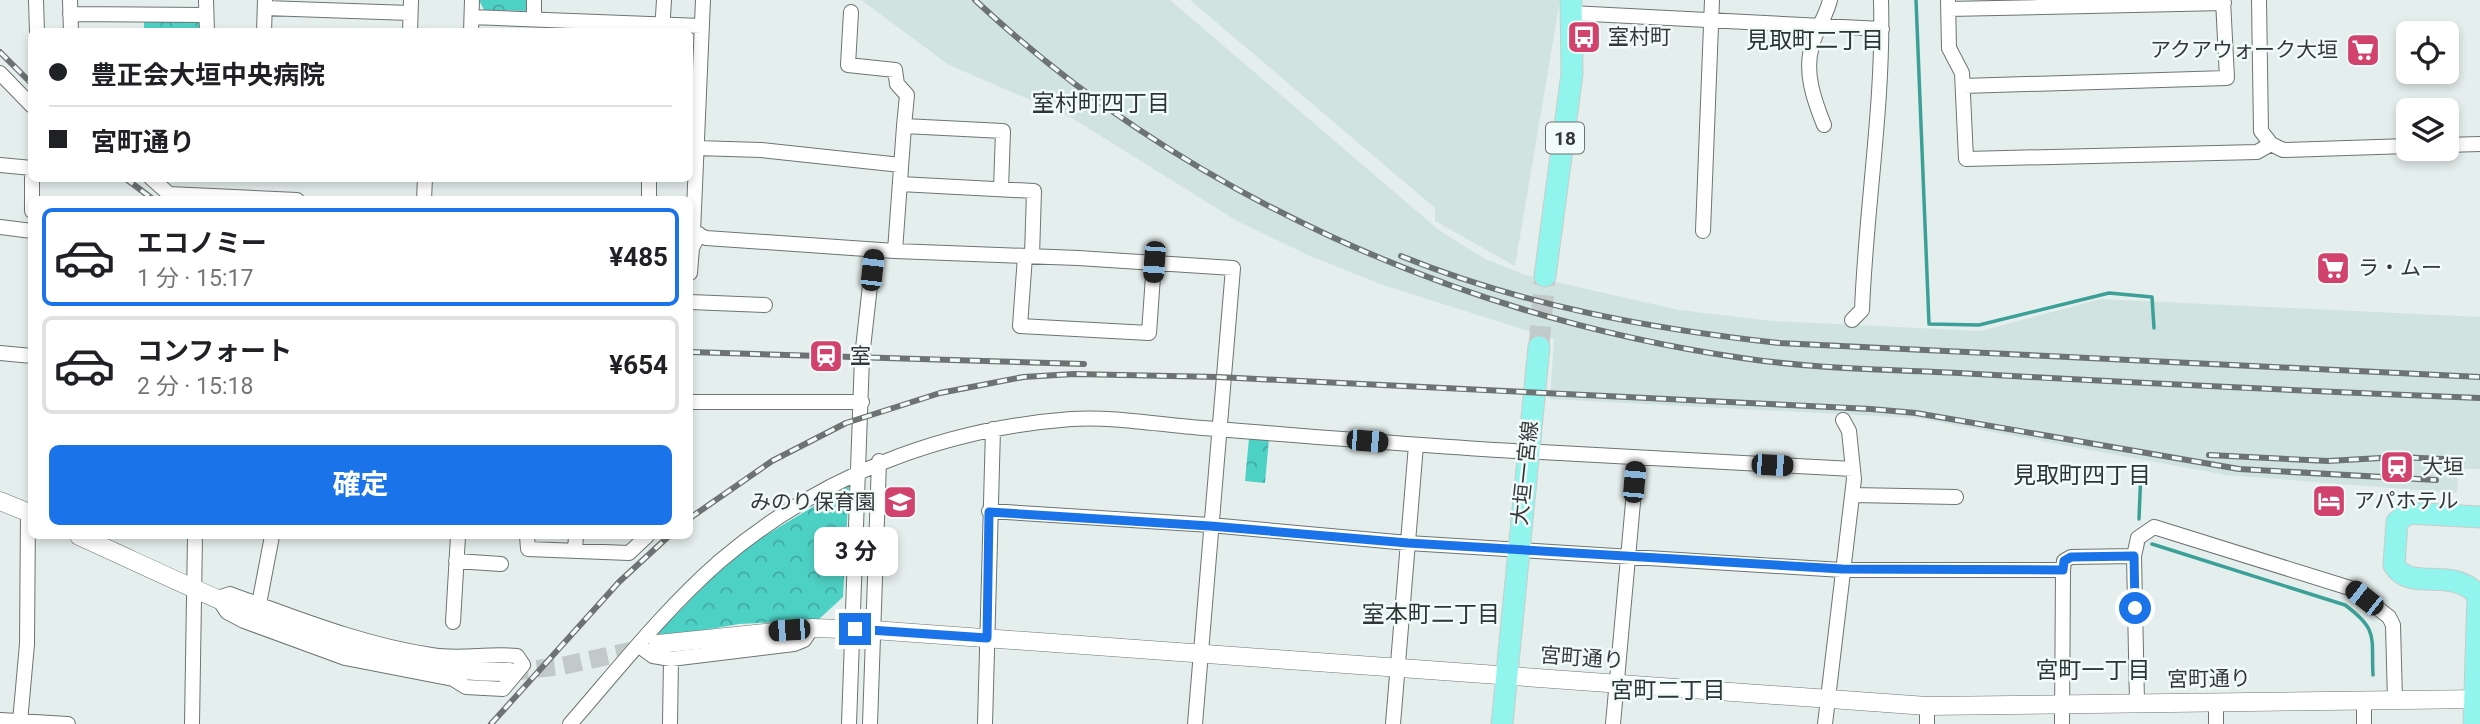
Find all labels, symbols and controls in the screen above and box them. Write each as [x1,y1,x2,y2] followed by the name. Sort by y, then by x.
[1565,18,1603,56] bus stop icon: 室村町
[2396,21,2459,161] map controls
[2396,21,2459,84] button: locate
[1608,25,1671,49] place label: 室村町
[1746,27,1884,54] district label: 見取町二丁目
[2344,31,2382,69] supermarket icon: アクアウォーク大垣
[2150,38,2338,62] place label: アクアウォーク大垣
[91,60,325,90] text: 豊正会大垣中央病院
[1032,90,1170,117] district label: 室村町四丁目
[2396,98,2459,161] button: layers
[1546,122,1584,154] road number: 18
[91,127,195,157] text: 宮町通り
[53,226,116,289] icon: car
[137,228,267,258] text: エコノミー
[1143,240,1166,284] car
[609,242,668,272] text: ¥485
[860,248,885,292] car
[2314,249,2352,287] supermarket icon: ラ・ムー
[2358,256,2442,280] place label: ラ・ムー
[137,265,253,292] text: 1 分 · 15:17
[53,334,116,397] icon: car
[137,336,292,366] text: コンフォート
[807,337,845,375] station icon: 室
[850,344,871,368] place label: 室
[609,350,668,380] text: ¥654
[137,373,253,400] text: 2 分 · 15:18
[1508,420,1542,526] street label: 大垣一宮線
[1346,429,1389,453] car
[49,445,672,525] button: 確定
[2378,448,2416,486] station icon: 大垣
[1751,453,1794,477] car
[2422,455,2464,479] place label: 大垣
[1622,460,1647,504] car
[2013,462,2151,489] district label: 見取町四丁目
[2310,482,2348,520] hotel icon: アパホテル
[881,483,919,521] school or university icon: みのり保育園
[2354,489,2459,513] place label: アパホテル
[750,490,876,514] place label: みのり保育園
[813,528,897,576] callout: 3 分
[835,538,877,565] text: 3 分
[2341,577,2388,619] car
[2119,592,2151,624] route start
[1362,601,1500,628] district label: 室本町二丁目
[839,613,871,645] route end
[768,618,811,642] car
[1539,643,1625,673] street label: 宮町通り
[2036,657,2151,684] district label: 宮町一丁目
[2167,666,2251,692] street label: 宮町通り
[1611,677,1726,704] district label: 宮町二丁目

